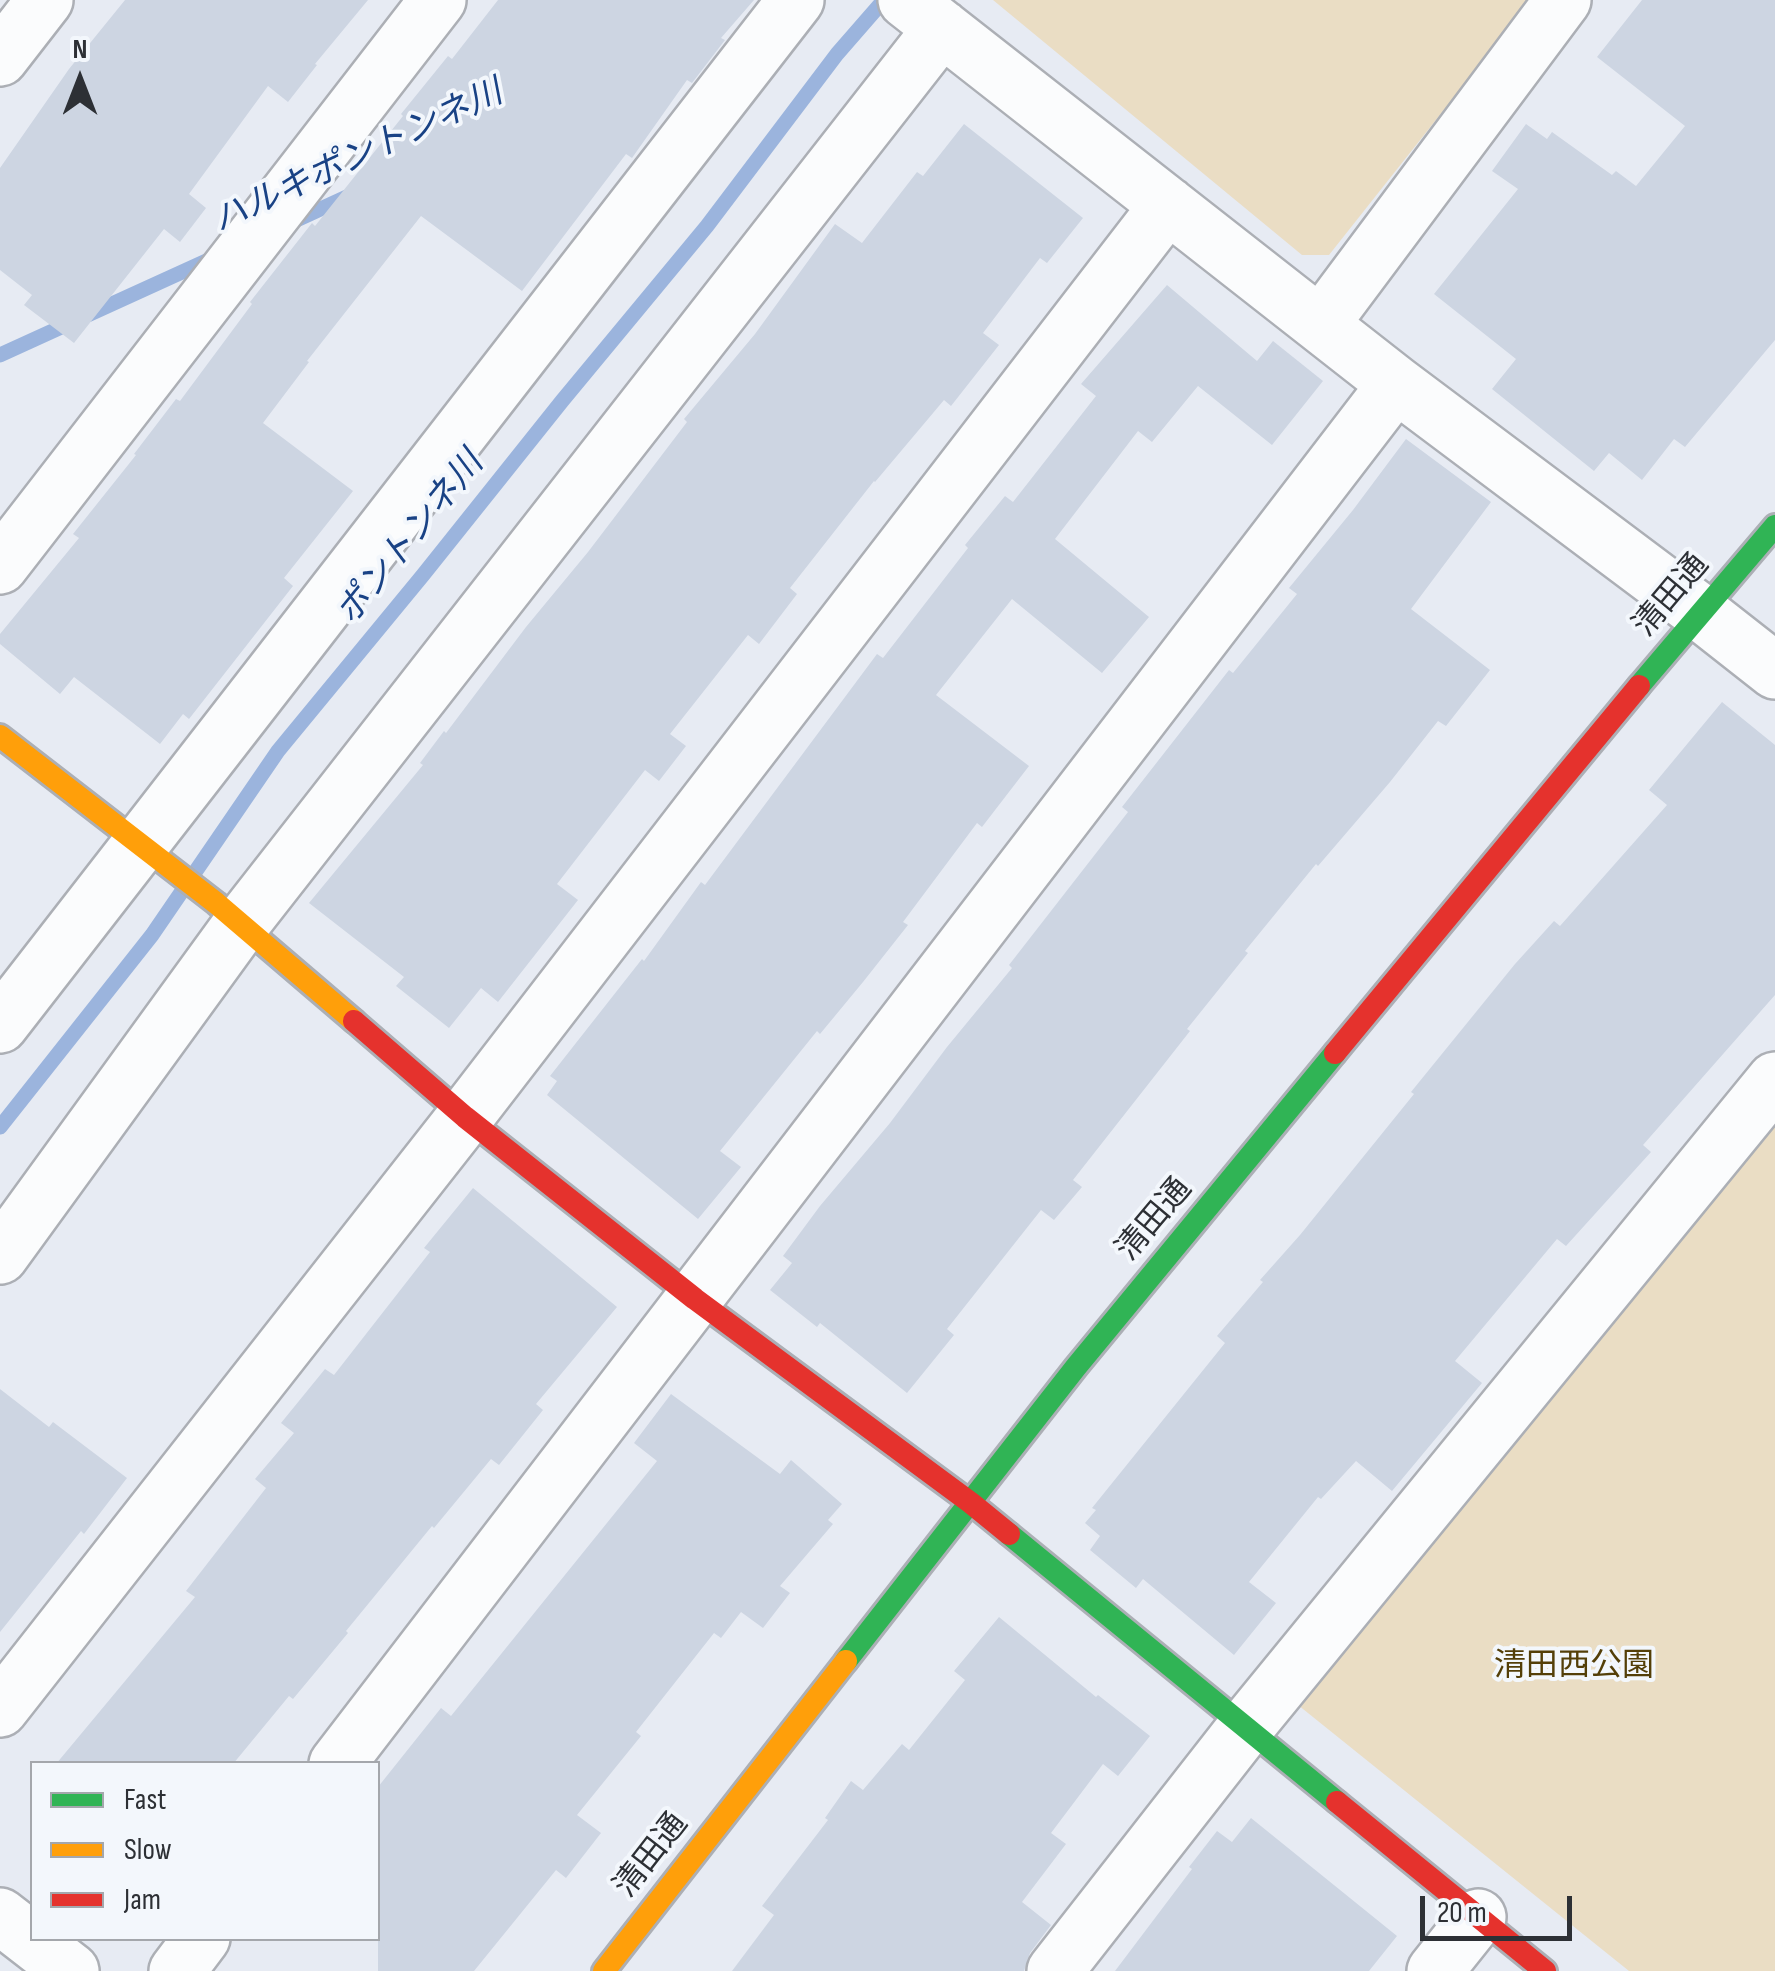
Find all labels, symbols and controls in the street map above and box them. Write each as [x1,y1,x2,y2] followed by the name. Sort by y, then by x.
[30,30,130,130] north arrow
[73,33,87,66] text: N
[206,72,510,244] water label: ハルキポントンネ川
[329,444,493,634] water label: ポントンネ川
[1626,547,1718,645] street label: 清田通
[1109,1171,1201,1269] street label: 清田通
[1494,1648,1654,1686] park label: 清田西公園
[30,1761,380,1941] legend
[124,1782,166,1818] text: Fast
[607,1806,697,1906] street label: 清田通
[124,1832,172,1868] text: Slow
[1425,1876,1578,1938] scale bar
[124,1882,161,1918] text: Jam
[1437,1895,1487,1931] text: 20 m

